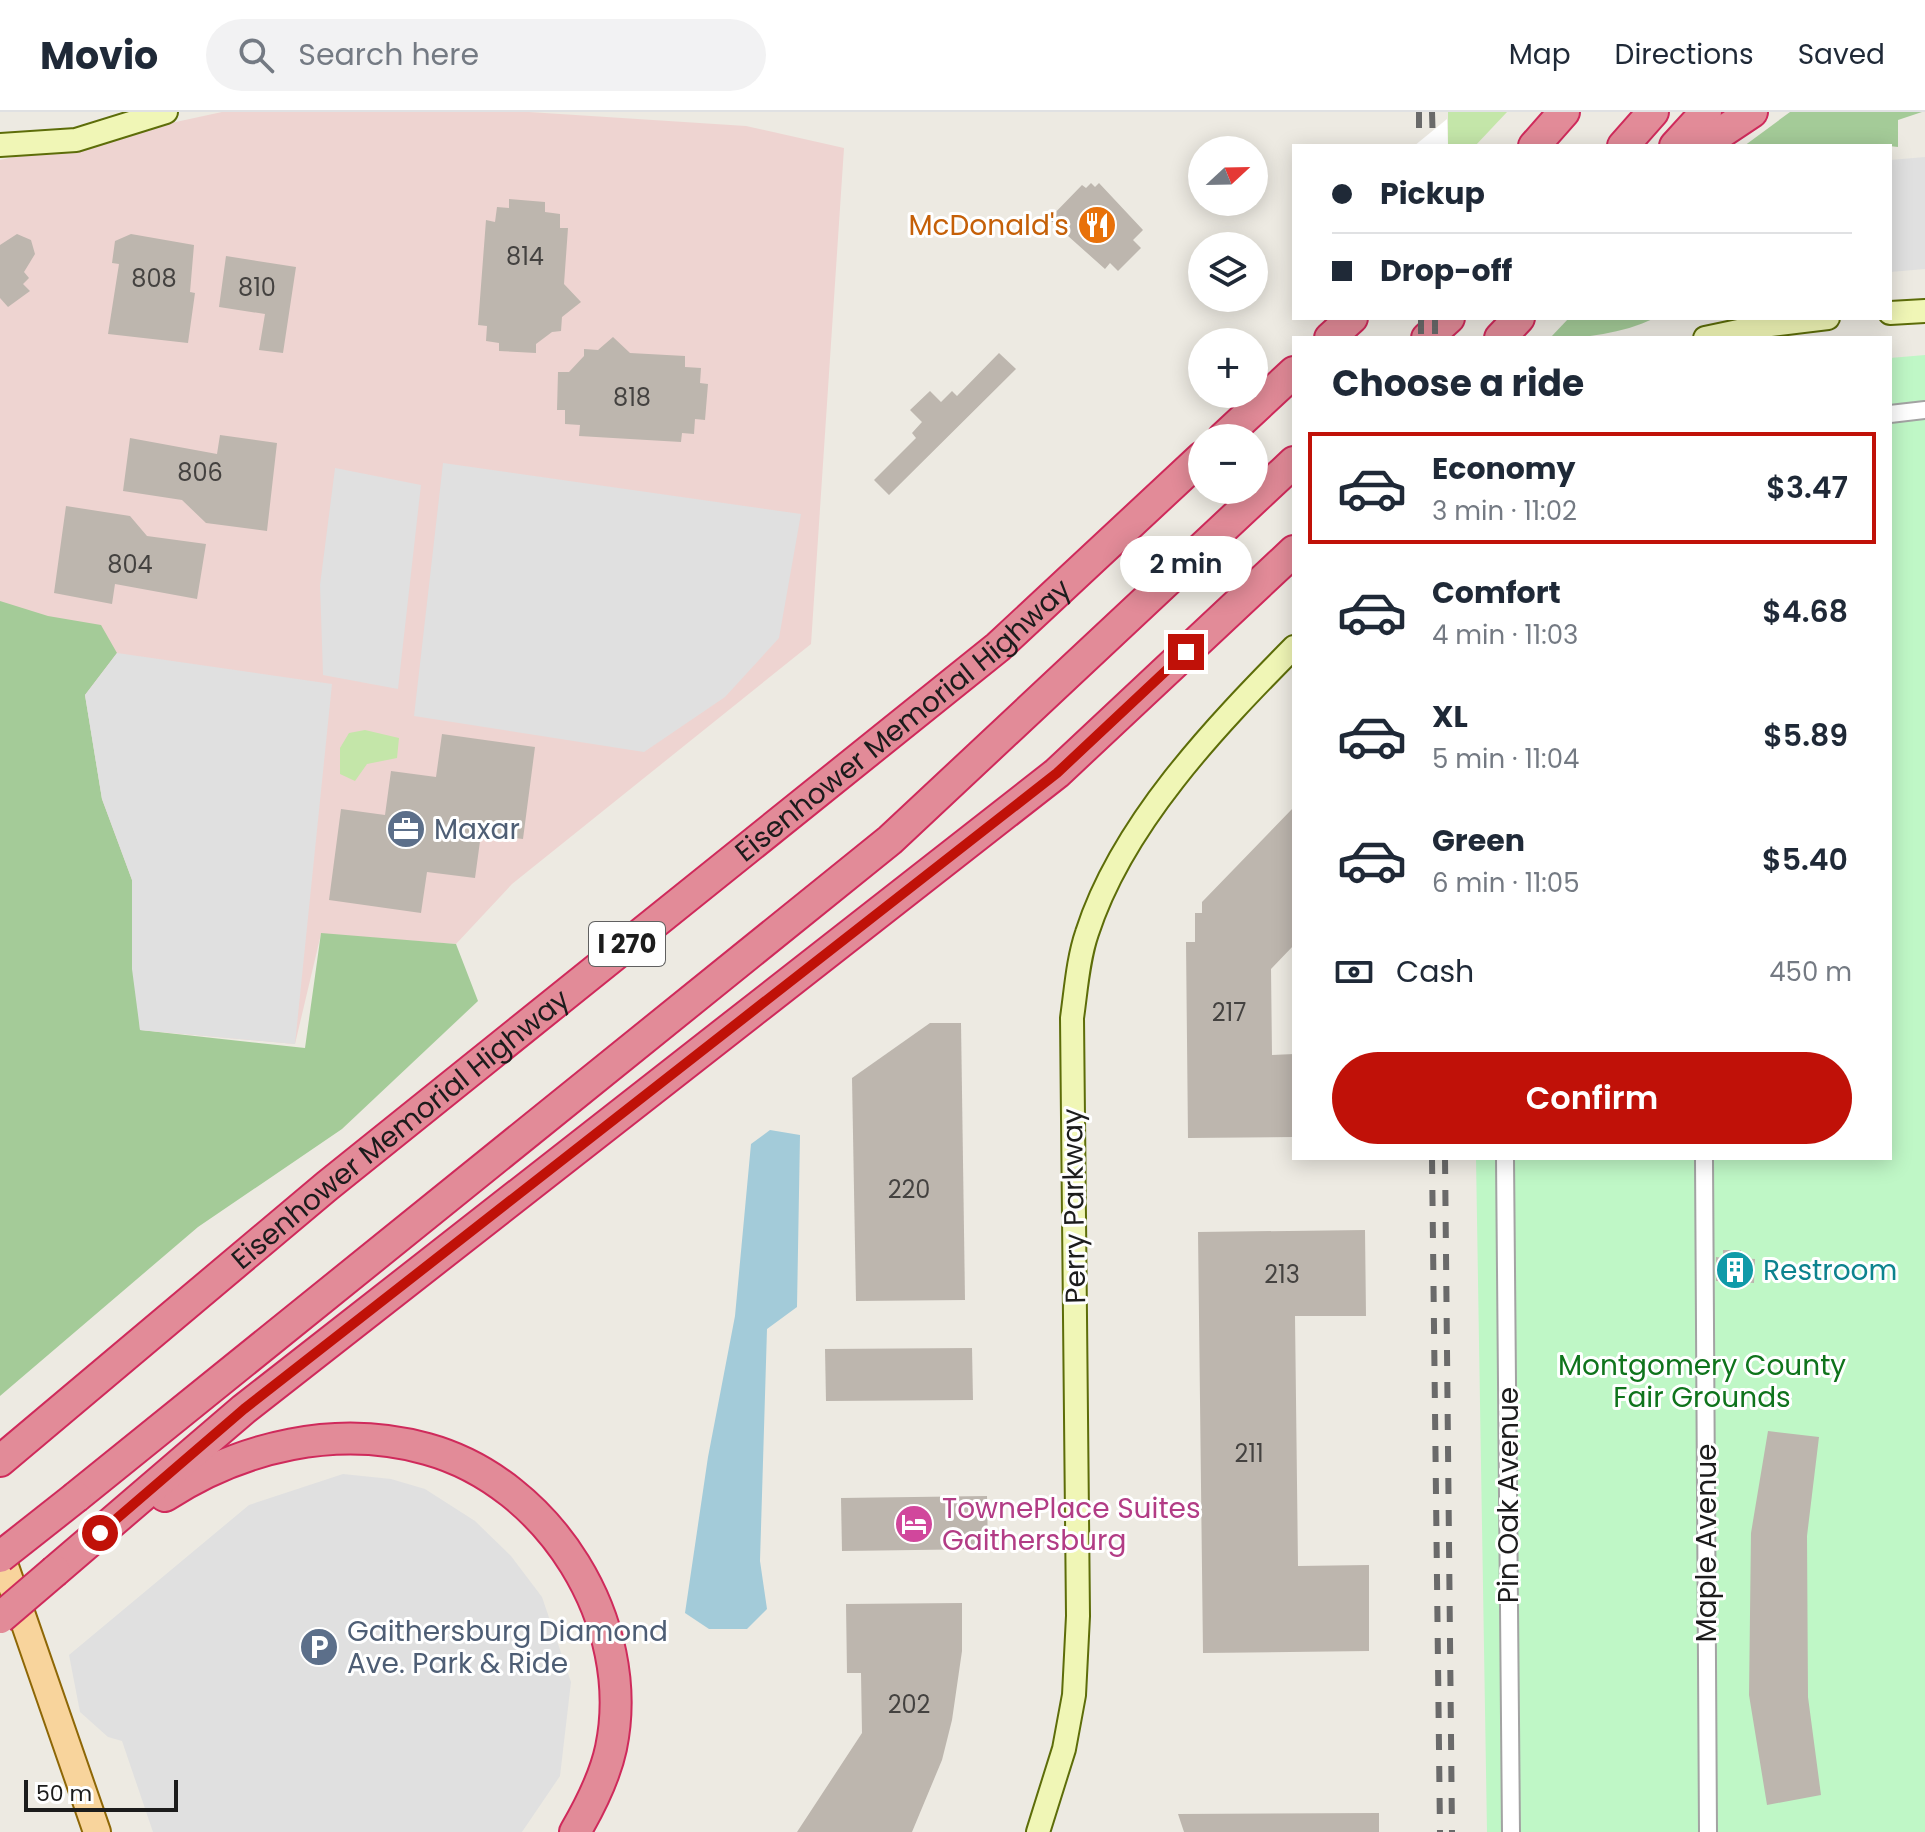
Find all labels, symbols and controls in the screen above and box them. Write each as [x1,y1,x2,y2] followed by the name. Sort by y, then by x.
[206,19,766,91] search box
[40,29,158,82] text: Movio
[234,33,278,77] icon: search
[298,33,479,76] text: Search here
[1509,35,1571,74] text: Map
[1615,35,1754,74] text: Directions
[1798,35,1885,74] text: Saved
[1188,136,1268,216] north arrow
[1188,136,1268,504] map controls
[1380,172,1485,215] text: Pickup
[1076,204,1118,246] restaurant icon: McDonald's
[908,206,1069,245] place label: McDonald's
[1188,232,1268,312] button: layers
[506,240,544,273] house number: 814
[1380,249,1512,292] text: Drop-off
[131,262,177,295] house number: 808
[238,271,276,304] house number: 810
[1188,328,1268,408] button: +
[1332,358,1584,409] text: Choose a ride
[613,381,651,414] house number: 818
[1188,424,1268,504] button: −
[1432,447,1576,490] text: Economy
[1336,452,1408,524] icon: car
[177,456,223,489] house number: 806
[1766,466,1848,509] text: $3.47
[1432,493,1577,529] text: 3 min · 11:02
[1120,536,1252,592] callout: 2 min
[1150,546,1222,582] text: 2 min
[107,548,153,581] house number: 804
[727,569,1079,870] street label: Eisenhower Memorial Highway
[1432,571,1561,614] text: Comfort
[1336,576,1408,648] icon: car
[1762,590,1848,633] text: $4.68
[1432,617,1578,653] text: 4 min · 11:03
[1168,634,1204,670] route end
[1432,695,1468,738] text: XL
[1336,700,1408,772] icon: car
[1763,714,1848,757] text: $5.89
[1432,741,1579,777] text: 5 min · 11:04
[385,808,427,850] office icon: Maxar
[434,810,520,849] place label: Maxar
[1432,819,1525,862] text: Green
[1336,824,1408,896] icon: car
[1762,838,1848,881] text: $5.40
[1432,865,1580,901] text: 6 min · 11:05
[589,922,665,966] road number: I 270
[1332,950,1376,994] icon: cash
[1396,950,1474,993] text: Cash
[1769,954,1852,990] text: 450 m
[223,979,577,1278] street label: Eisenhower Memorial Highway
[1212,996,1246,1029] house number: 217
[1332,1052,1852,1144] button: Confirm
[1053,1108,1095,1304] street label: Perry Parkway
[888,1173,930,1206] house number: 220
[1714,1249,1756,1291] building icon: Restroom
[1763,1251,1897,1290] place label: Restroom
[1264,1258,1300,1291] house number: 213
[1558,1346,1846,1417] park label: Montgomery County Fair Grounds
[1489,1387,1528,1603] street label: Pin Oak Avenue
[1234,1437,1264,1470] house number: 211
[1687,1444,1726,1642] street label: Maple Avenue
[942,1489,1201,1560] place label: TownePlace Suites Gaithersburg
[893,1503,935,1545] hotel icon: TownePlace Suites Gaithersburg
[82,1515,118,1551] route start
[347,1612,668,1683] place label: Gaithersburg Diamond Ave. Park & Ride
[298,1626,340,1668] parking icon: Gaithersburg Diamond Ave. Park & Ride
[888,1688,930,1721] house number: 202
[24,1776,178,1812] scale bar
[36,1778,92,1809] text: 50 m

